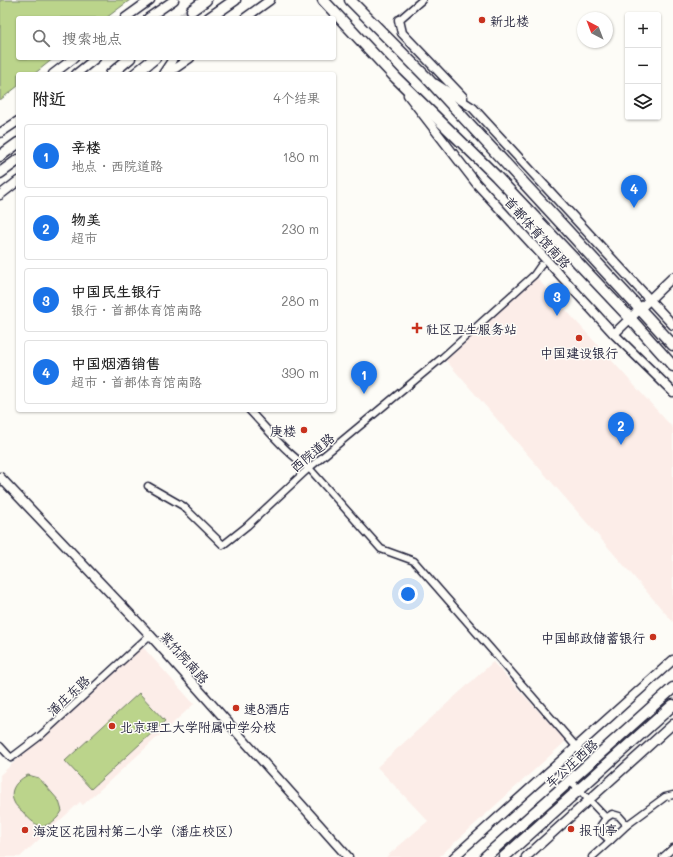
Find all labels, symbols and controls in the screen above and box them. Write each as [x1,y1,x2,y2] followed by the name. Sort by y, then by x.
[490,12,529,29] place label: 新北楼
[577,12,613,48] north arrow
[625,12,661,120] map controls
[625,12,661,48] button: +
[477,15,487,25] marker: 新北楼
[16,16,336,60] search box
[30,27,52,49] icon: search
[62,28,122,48] text: 搜索地点
[625,48,661,84] button: −
[625,84,661,120] button: layers
[32,87,66,109] text: 附近
[273,89,320,106] text: 4个结果
[71,137,101,157] text: 辛楼
[43,148,49,165] text: 1
[283,148,319,165] text: 180 m
[71,157,163,174] text: 地点 · 西院道路
[621,175,647,208] pin: 4
[501,192,575,272] street label: 首都体育馆南路
[71,209,101,229] text: 物美
[42,220,50,237] text: 2
[282,220,319,237] text: 230 m
[71,229,97,246] text: 超市
[71,281,161,301] text: 中国民生银行
[544,283,570,316] pin: 3
[42,292,50,309] text: 3
[281,292,319,309] text: 280 m
[71,301,202,318] text: 银行 · 首都体育馆南路
[426,320,517,337] place label: 社区卫生服务站
[411,322,423,334] marker: 社区卫生服务站
[574,333,584,343] marker: 中国建设银行
[540,344,618,361] place label: 中国建设银行
[71,353,161,373] text: 中国烟酒销售
[351,361,377,394] pin: 1
[42,364,50,381] text: 4
[281,364,319,381] text: 390 m
[71,373,202,390] text: 超市 · 首都体育馆南路
[608,412,634,445] pin: 2
[270,422,296,439] place label: 庚楼
[299,425,309,435] marker: 庚楼
[287,429,337,475] street label: 西院道路
[398,584,418,604] your location
[157,627,213,687] street label: 紫竹院南路
[541,629,645,646] place label: 中国邮政储蓄银行
[648,632,658,642] marker: 中国邮政储蓄银行
[43,671,93,719] street label: 潘庄东路
[244,700,291,717] place label: 速8酒店
[231,703,241,713] marker: 速8酒店
[120,718,276,735] place label: 北京理工大学附属中学分校
[107,721,117,731] marker: 北京理工大学附属中学分校
[541,735,601,791] street label: 车公庄西路
[579,821,618,838] place label: 报刊亭
[33,822,241,839] place label: 海淀区花园村第二小学（潘庄校区）
[566,824,576,834] marker: 报刊亭
[20,825,30,835] marker: 海淀区花园村第二小学（潘庄校区）

